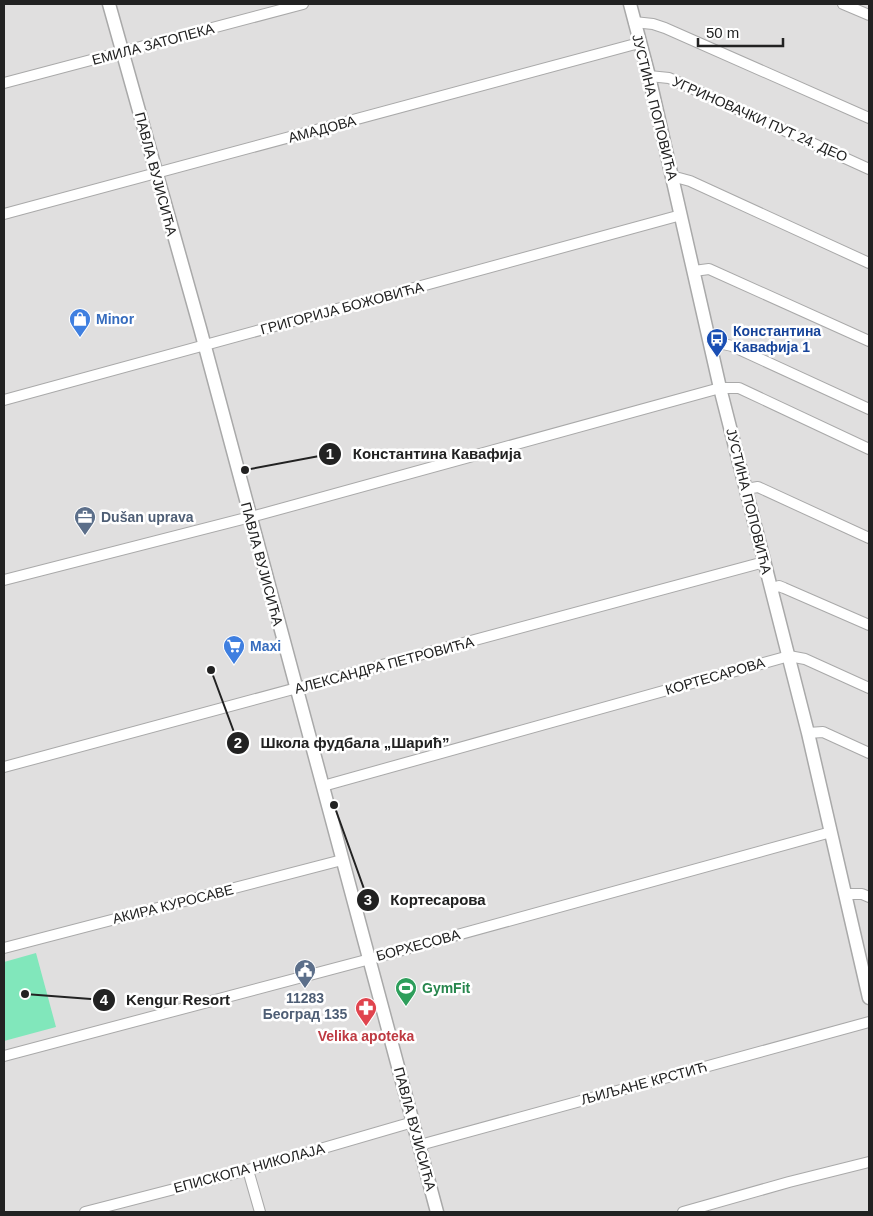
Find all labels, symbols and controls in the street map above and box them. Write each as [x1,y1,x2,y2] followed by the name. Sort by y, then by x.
[698,15,783,47] scale bar
[90,20,217,68] street label: ЕМИЛА ЗАТОПЕКА
[706,24,739,41] text: 50 m
[629,32,681,182] street label: ЈУСТИНА ПОПОВИЋА
[670,73,850,165] street label: УГРИНОВАЧКИ ПУТ 24. ДЕО
[132,110,180,238] street label: ПАВЛА ВУЈИСИЋА
[286,112,358,146] street label: АМАДОВА
[259,278,426,337] street label: ГРИГОРИЈА БОЖОВИЋА
[68,307,92,338] shop icon: Minor
[96,311,135,327] place label: Minor
[733,323,821,355] place label: Константина Кавафија 1
[705,327,729,358] bus stop icon: Константина Кавафија 1
[723,426,775,576] street label: ЈУСТИНА ПОПОВИЋА
[318,439,531,469] callout: Константина Кавафија
[326,445,334,462] text: 1
[353,445,522,462] text: Константина Кавафија
[238,500,286,628] street label: ПАВЛА ВУЈИСИЋА
[73,505,97,536] office icon: Dušan uprava
[101,509,194,525] place label: Dušan uprava
[293,633,476,697] street label: АЛЕКСАНДРА ПЕТРОВИЋА
[222,634,246,665] supermarket icon: Maxi
[250,638,281,654] place label: Maxi
[663,654,767,698] street label: КОРТЕСАРОВА
[226,728,460,758] callout: Школа фудбала „Шарић”
[234,734,242,751] text: 2
[260,734,450,751] text: Школа фудбала „Шарић”
[111,881,235,927] street label: АКИРА КУРОСАВЕ
[355,885,496,915] callout: Кортесарова
[364,891,372,908] text: 3
[390,891,486,908] text: Кортесарова
[374,926,462,964] street label: БОРХЕСОВА
[293,958,317,989] public building icon: 11283 Београд 135
[394,976,418,1007] sports icon: GymFit
[422,980,471,996] place label: GymFit
[91,985,240,1015] callout: Kengur Resort
[263,990,348,1022] place label: 11283 Београд 135
[100,991,109,1008] text: 4
[126,991,230,1008] text: Kengur Resort
[354,996,378,1027] pharmacy icon: Velika apoteka
[318,1028,414,1044] place label: Velika apoteka
[579,1058,709,1108] street label: ЉИЉАНЕ КРСТИЋ
[391,1065,439,1193] street label: ПАВЛА ВУЈИСИЋА
[172,1140,327,1196] street label: ЕПИСКОПА НИКОЛАЈА

